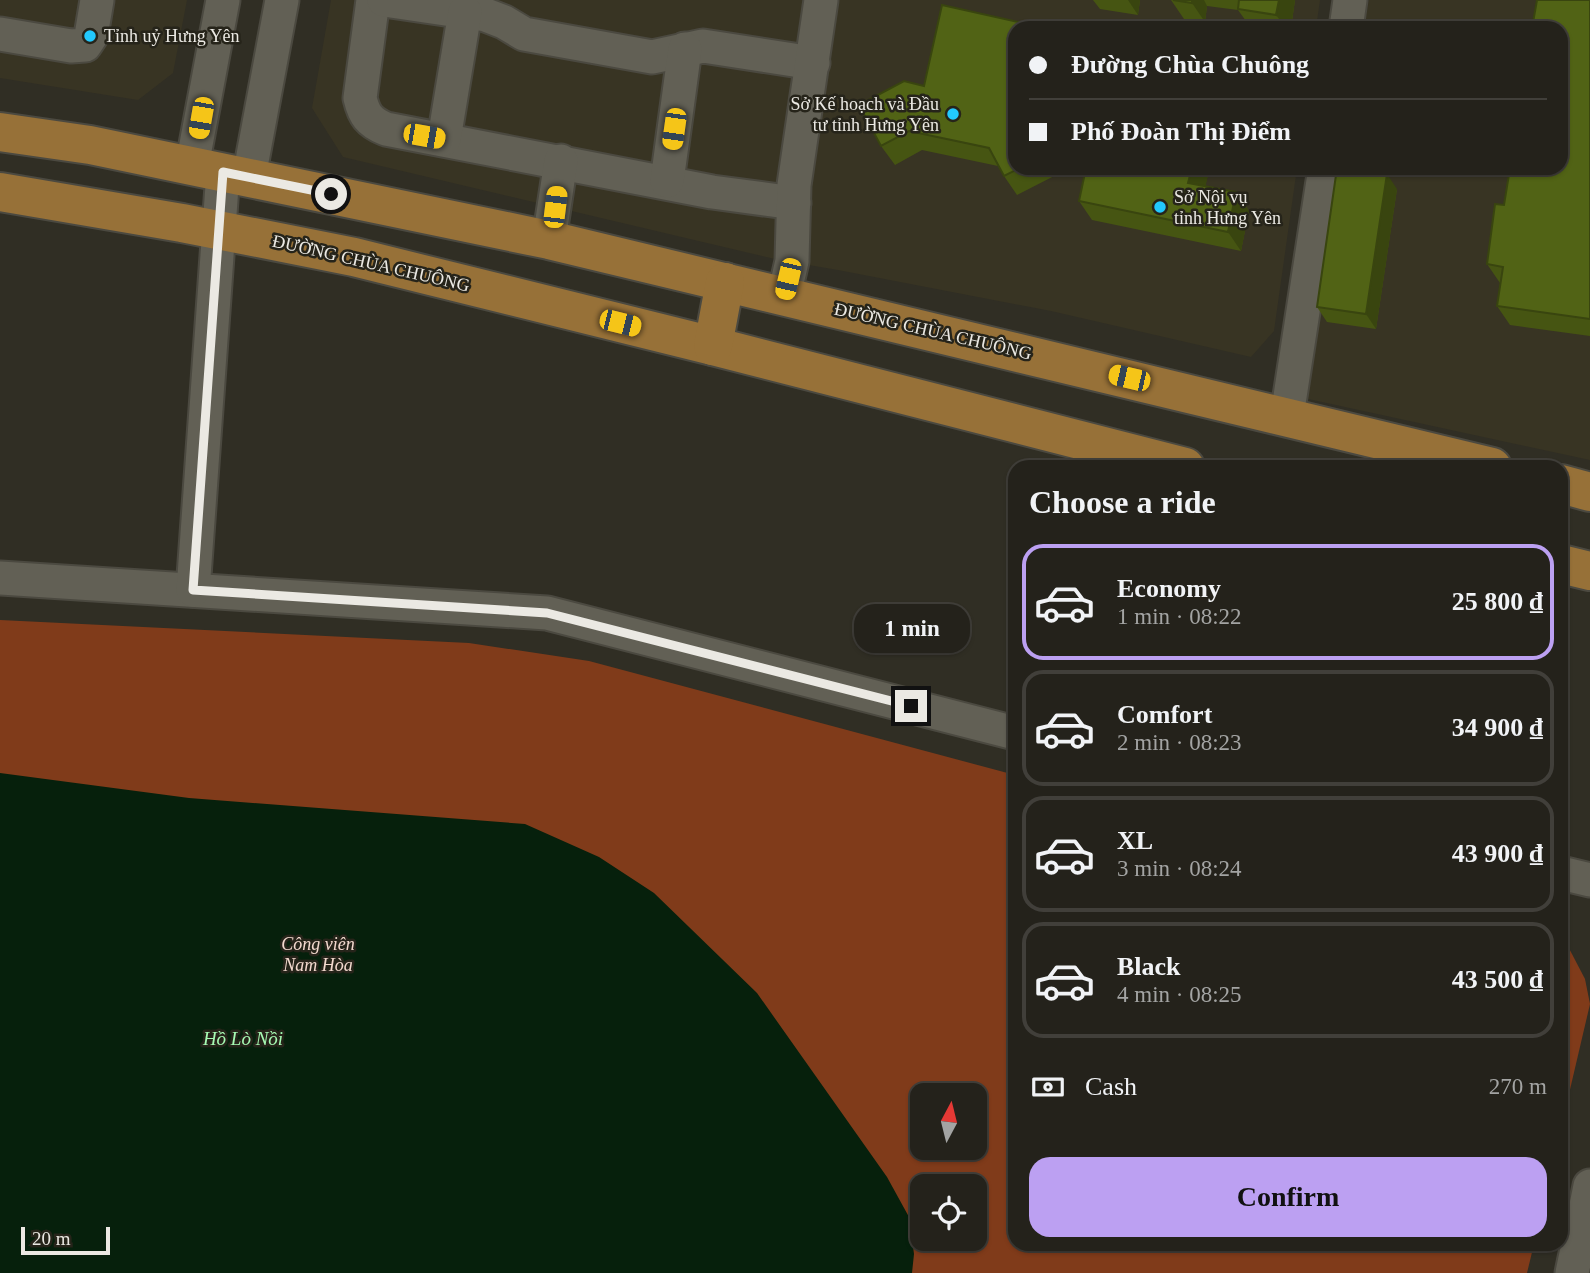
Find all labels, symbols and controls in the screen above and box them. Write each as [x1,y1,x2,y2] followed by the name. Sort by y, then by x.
[104,26,240,46] place label: Tỉnh uỷ Hưng Yên
[82,28,98,44] marker: Tỉnh uỷ Hưng Yên
[1071,50,1309,79] text: Đường Chùa Chuông
[791,94,939,135] place label: Sở Kế hoạch và Đầu tư tỉnh Hưng Yên
[188,95,215,141] car
[945,106,961,122] marker: Sở Kế hoạch và Đầu tư tỉnh Hưng Yên
[661,107,688,151] car
[1071,117,1291,146] text: Phố Đoàn Thị Điểm
[402,122,447,150] car
[315,178,347,210] route start
[543,185,568,229] car
[1174,187,1281,228] place label: Sở Nội vụ tỉnh Hưng Yên
[1152,199,1168,215] marker: Sở Nội vụ tỉnh Hưng Yên
[270,230,472,295] street label: ĐƯỜNG CHÙA CHUÔNG
[774,256,803,302] car
[832,298,1034,363] street label: ĐƯỜNG CHÙA CHUÔNG
[598,308,643,338] car
[1107,363,1152,393] car
[1029,484,1216,520] text: Choose a ride
[1033,571,1096,634] icon: car
[1117,574,1221,603] text: Economy
[1452,587,1543,616] text: 25 800 ₫
[853,604,969,654] callout: 1 min
[1117,604,1242,629] text: 1 min · 08:22
[884,616,940,641] text: 1 min
[895,690,927,722] route end
[1033,697,1096,760] icon: car
[1117,700,1212,729] text: Comfort
[1452,713,1543,742] text: 34 900 ₫
[1117,730,1242,755] text: 2 min · 08:23
[1033,823,1096,886] icon: car
[1117,826,1153,855] text: XL
[1452,839,1543,868] text: 43 900 ₫
[1117,856,1242,881] text: 3 min · 08:24
[281,934,355,975] park label: Công viên Nam Hòa
[1033,949,1096,1012] icon: car
[1117,952,1181,981] text: Black
[1452,965,1543,994] text: 43 500 ₫
[1117,982,1242,1007] text: 4 min · 08:25
[202,1028,283,1049] water label: Hồ Lò Nồi
[1029,1068,1067,1106] icon: cash
[1085,1072,1137,1101] text: Cash
[1489,1074,1547,1099] text: 270 m
[910,1083,987,1160] north arrow
[910,1083,987,1251] map controls
[1029,1157,1547,1237] button: Confirm
[910,1174,987,1251] button: locate
[21,1224,110,1256] scale bar
[32,1228,71,1249] text: 20 m

